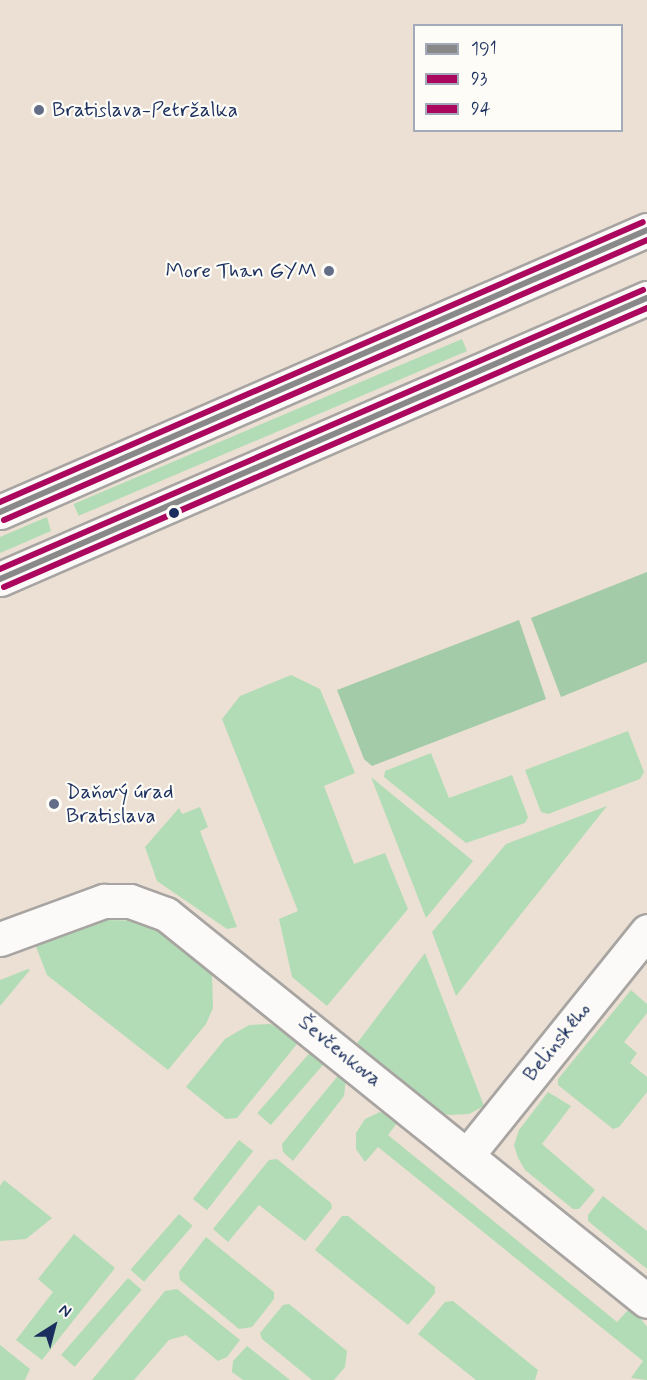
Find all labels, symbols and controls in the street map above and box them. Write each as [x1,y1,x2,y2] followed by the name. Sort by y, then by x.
[413,24,623,132] legend
[471,37,497,61] text: 191
[471,67,487,91] text: 93
[52,97,238,123] place label: Bratislava-Petržalka
[471,97,491,121] text: 94
[30,101,48,119] marker: Bratislava-Petržalka
[169,258,317,284] place label: More Than GYM
[322,264,336,278] marker: More Than GYM
[168,507,180,519] unlabelled marker
[66,779,174,829] place label: Daňový úrad Bratislava
[47,797,61,811] marker: Daňový úrad Bratislava
[518,998,596,1086] street label: Belinského
[293,1010,387,1092] street label: Ševčenkova
[24,1296,84,1356] north arrow
[54,1299,75,1323] text: N

